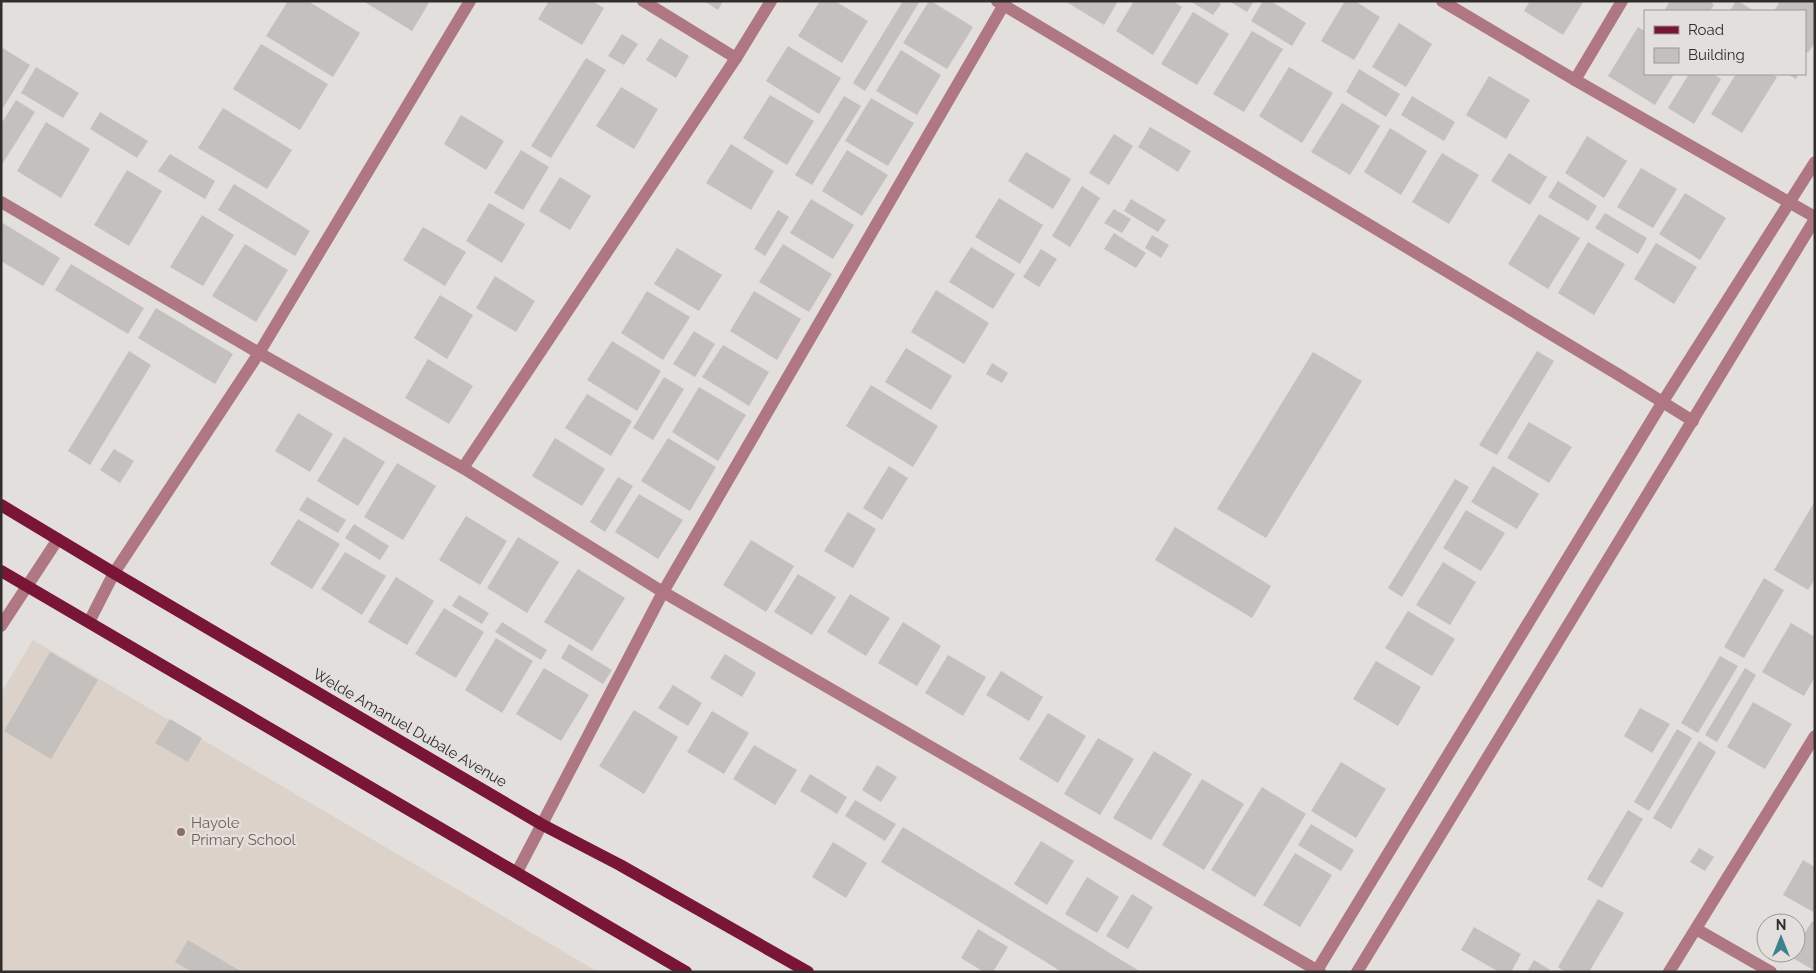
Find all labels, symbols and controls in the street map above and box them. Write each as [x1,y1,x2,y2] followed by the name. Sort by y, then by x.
[1644,10,1806,75] legend
[1688,21,1724,39] text: Road
[1688,46,1745,64] text: Building
[310,665,510,791] street label: Welde Amanuel Dubale Avenue
[191,814,297,849] place label: Hayole Primary School
[175,826,187,838] marker: Hayole Primary School
[1756,913,1806,963] north arrow
[1776,917,1786,933] text: N

